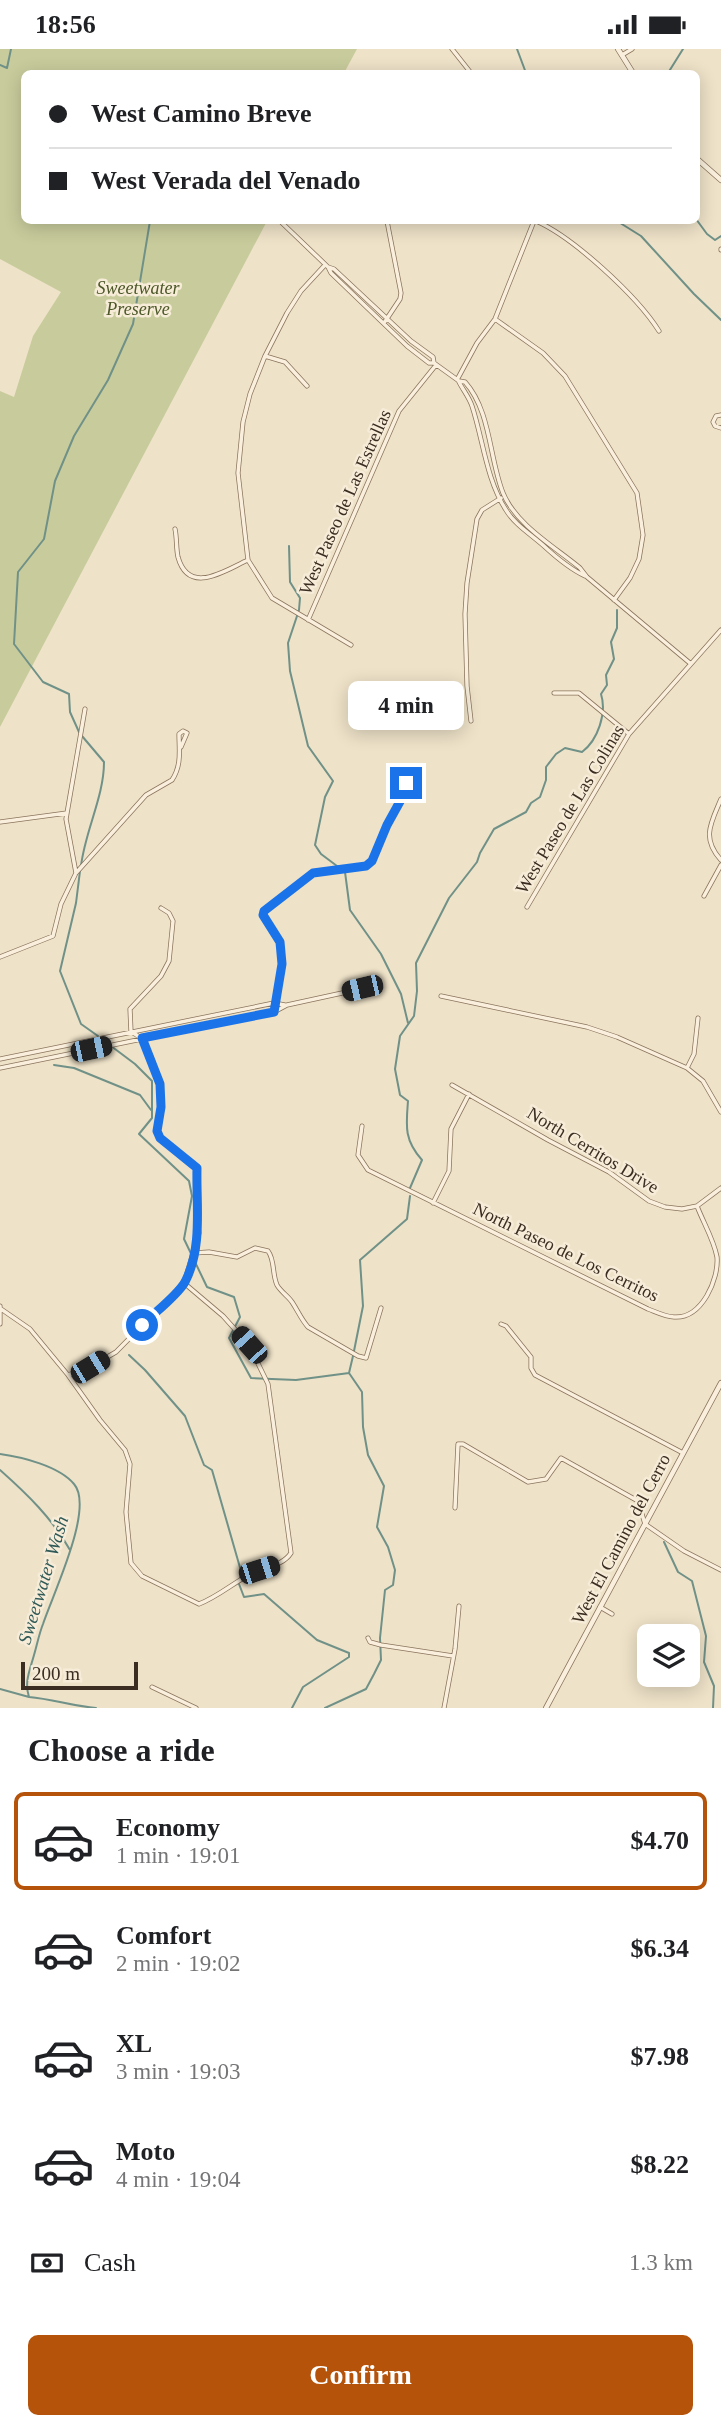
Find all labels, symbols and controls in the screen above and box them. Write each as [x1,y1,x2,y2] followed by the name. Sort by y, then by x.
[35,10,96,39] text: 18:56
[91,99,312,128] text: West Camino Breve
[91,166,360,195] text: West Verada del Venado
[97,278,180,319] park label: Sweetwater Preserve
[295,406,395,598] street label: West Paseo de Las Estrellas
[348,681,464,731] callout: 4 min
[378,693,434,718] text: 4 min
[512,721,628,897] street label: West Paseo de Las Colinas
[390,767,422,799] route end
[340,973,385,1003] car
[69,1034,114,1064] car
[524,1103,662,1197] street label: North Cerritos Drive
[470,1198,662,1306] street label: North Paseo de Los Cerritos
[126,1309,158,1341] route start
[228,1322,271,1368] car
[67,1347,114,1387] car
[568,1451,674,1627] street label: West El Camino del Cerro
[14,1513,72,1647] water label: Sweetwater Wash
[236,1554,283,1586] car
[637,1624,700,1687] map controls
[637,1624,700,1687] button: layers
[21,1659,138,1691] scale bar
[32,1663,80,1684] text: 200 m
[28,1732,215,1768] text: Choose a ride
[32,1810,95,1873] icon: car
[116,1813,220,1842] text: Economy
[631,1826,689,1855] text: $4.70
[116,1843,241,1868] text: 1 min · 19:01
[32,1918,95,1981] icon: car
[116,1921,211,1950] text: Comfort
[631,1934,689,1963] text: $6.34
[116,1951,241,1976] text: 2 min · 19:02
[32,2026,95,2089] icon: car
[116,2029,152,2058] text: XL
[631,2042,689,2071] text: $7.98
[116,2059,241,2084] text: 3 min · 19:03
[32,2134,95,2197] icon: car
[116,2137,175,2166] text: Moto
[631,2150,689,2179] text: $8.22
[116,2167,241,2192] text: 4 min · 19:04
[28,2244,66,2282] icon: cash
[84,2248,136,2277] text: Cash
[629,2250,693,2275] text: 1.3 km
[28,2335,693,2415] button: Confirm

